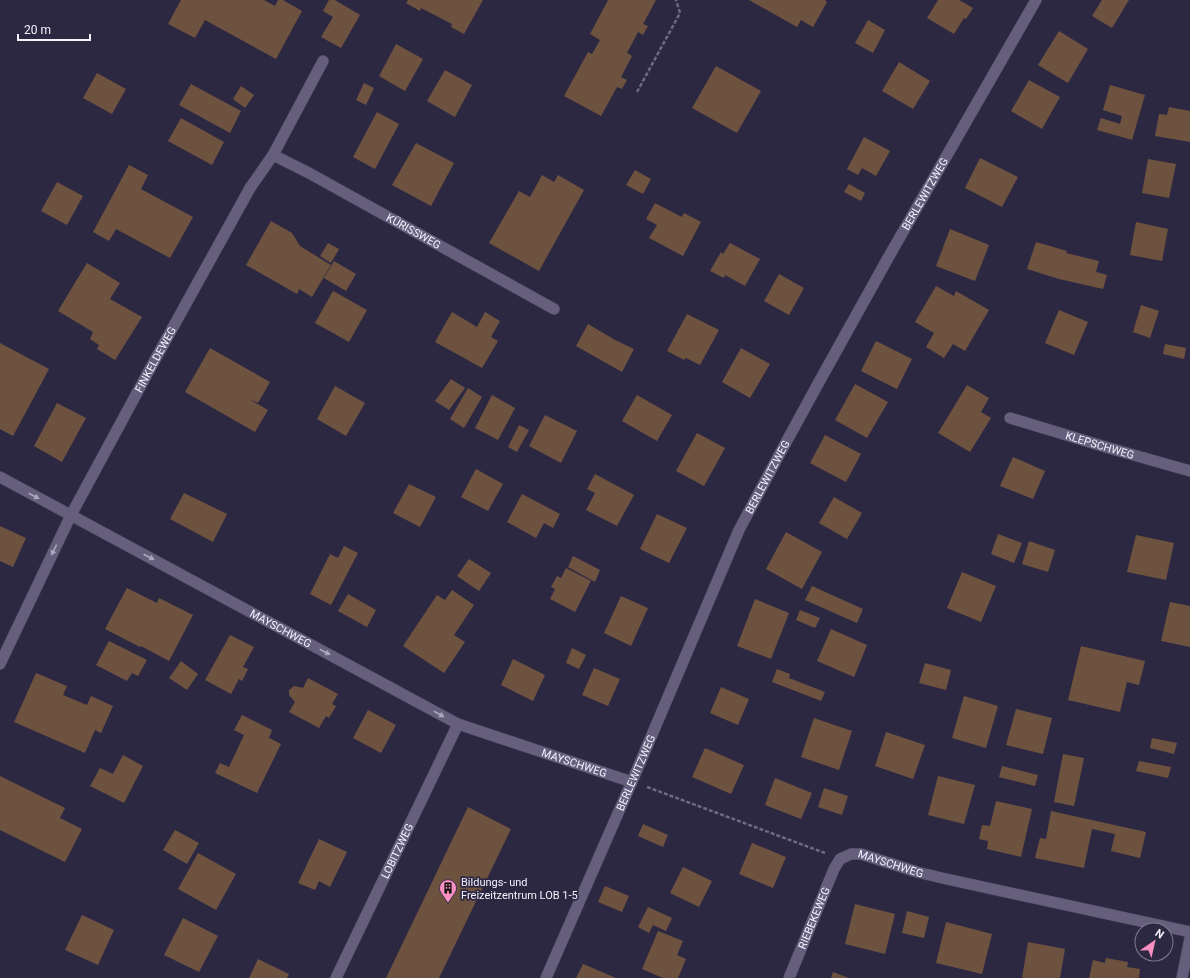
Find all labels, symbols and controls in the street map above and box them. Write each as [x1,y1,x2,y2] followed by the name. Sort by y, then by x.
[18,16,90,42] scale bar
[24,23,51,37] text: 20 m
[899,155,951,232] street label: BERLEWITZWEG
[384,211,443,251] street label: KÜRISSWEG
[132,324,179,395] street label: FINKELDEWEG
[1064,429,1136,461] street label: KLEPSCHWEG
[742,438,792,516] street label: BERLEWITZWEG
[29,492,40,499] one-way arrow
[51,544,57,556] one-way arrow
[143,554,155,560] one-way arrow
[248,607,314,650] street label: MAYSCHWEG
[319,648,331,655] one-way arrow
[434,710,445,717] one-way arrow
[613,733,658,813] street label: BERLEWITZWEG
[540,746,609,780] street label: MAYSCHWEG
[378,821,416,881] street label: LOBITZWEG
[856,847,925,880] street label: MAYSCHWEG
[461,876,578,902] place label: Bildungs- und Freizeitzentrum LOB 1-5
[438,878,458,903] building icon: Bildungs- und Freizeitzentrum LOB 1-5
[795,885,832,951] street label: RIEBEKEWEG
[1134,922,1174,962] north arrow
[1152,927,1166,942] text: N

